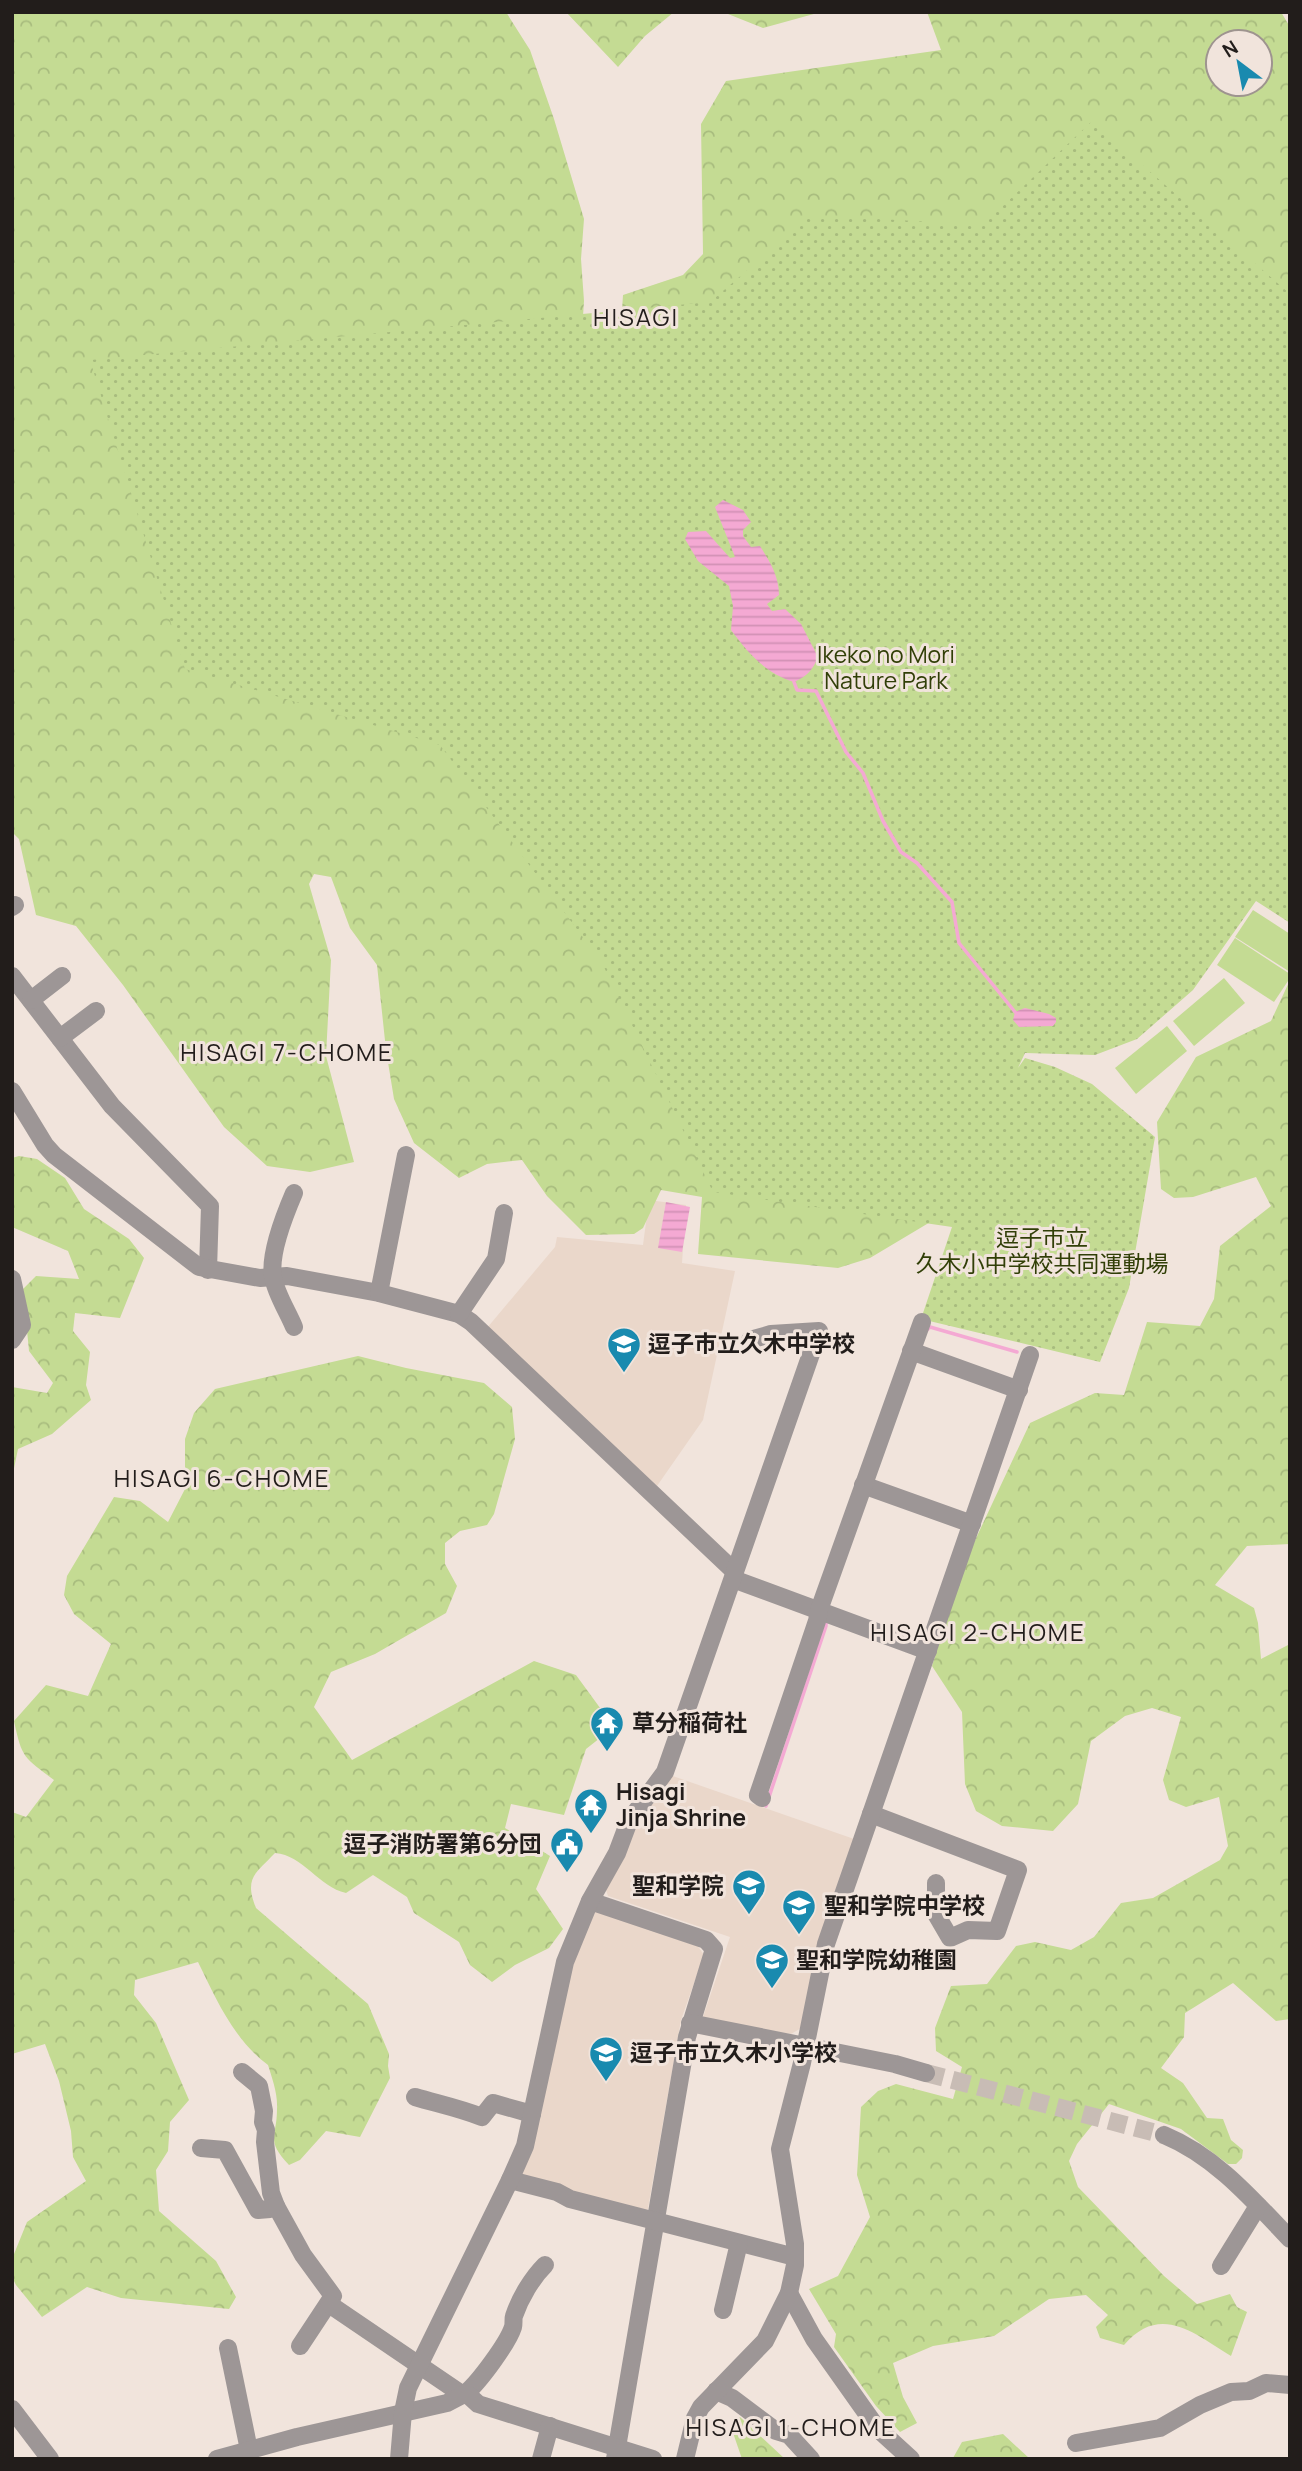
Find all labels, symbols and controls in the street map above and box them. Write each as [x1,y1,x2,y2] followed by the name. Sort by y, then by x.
[1204,28,1274,98] north arrow
[1217,34,1243,63] text: N
[593,300,679,333] district label: HISAGI
[817,638,955,696] park label: Ikeko no Mori Nature Park
[180,1035,394,1068] district label: HISAGI 7-CHOME
[916,1221,1169,1279] park label: 逗子市立 久木小中学校共同運動場
[605,1325,643,1374] school or university icon: 逗子市立久木中学校
[648,1327,855,1359] place label: 逗子市立久木中学校
[114,1461,330,1494] district label: HISAGI 6-CHOME
[870,1615,1086,1648] district label: HISAGI 2-CHOME
[588,1704,626,1753] temple icon: 草分稲荷社
[632,1706,747,1738] place label: 草分稲荷社
[616,1775,746,1833] place label: Hisagi Jinja Shrine
[572,1786,610,1835] temple icon: Hisagi Jinja Shrine
[548,1825,586,1874] public building icon: 逗子消防署第6分団
[344,1827,542,1859] place label: 逗子消防署第6分団
[730,1867,768,1916] school or university icon: 聖和学院
[632,1869,724,1901] place label: 聖和学院
[780,1887,818,1936] school or university icon: 聖和学院中学校
[824,1889,985,1921] place label: 聖和学院中学校
[753,1941,791,1990] school or university icon: 聖和学院幼稚園
[796,1943,957,1975] place label: 聖和学院幼稚園
[587,2034,625,2083] school or university icon: 逗子市立久木小学校
[630,2036,837,2068] place label: 逗子市立久木小学校
[685,2410,897,2443] district label: HISAGI 1-CHOME

